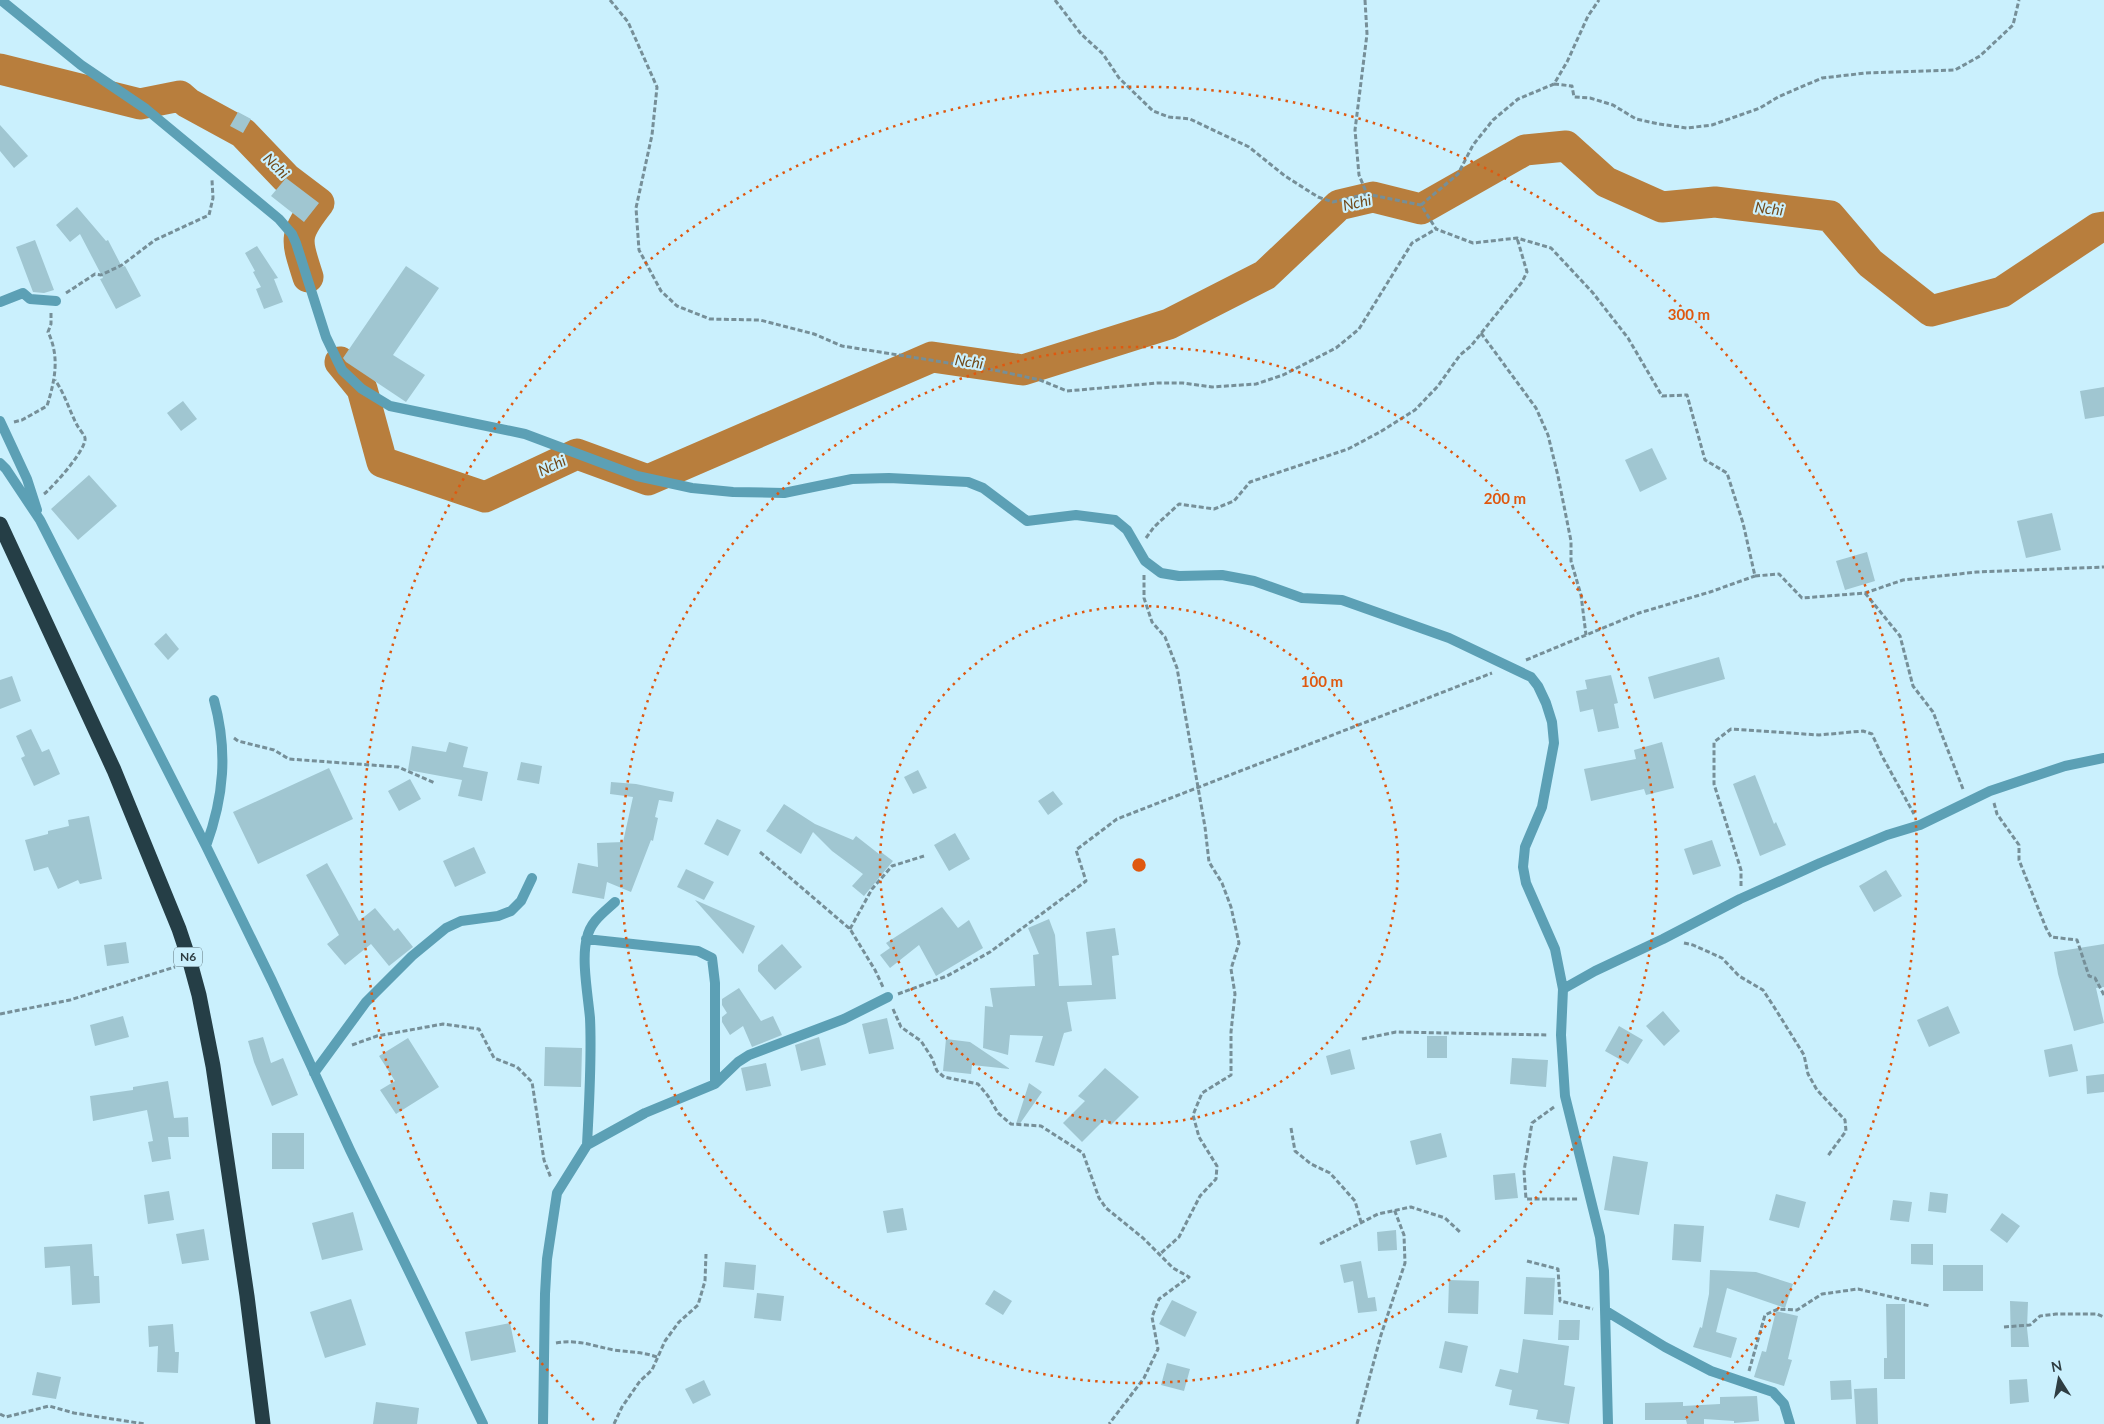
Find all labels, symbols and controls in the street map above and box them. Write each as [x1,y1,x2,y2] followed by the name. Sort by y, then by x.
[260,149,294,182] water label: Nchi
[1341,190,1373,214] water label: Nchi
[1754,197,1785,219] water label: Nchi
[1668,305,1710,323] text: 300 m
[954,350,985,372] water label: Nchi
[535,451,569,479] water label: Nchi
[1484,489,1526,507] text: 200 m
[1301,672,1343,690] text: 100 m
[1130,856,1148,874] centre of rings
[174,948,202,966] road number: N6
[2034,1354,2084,1404] north arrow
[2050,1356,2063,1375] text: N

